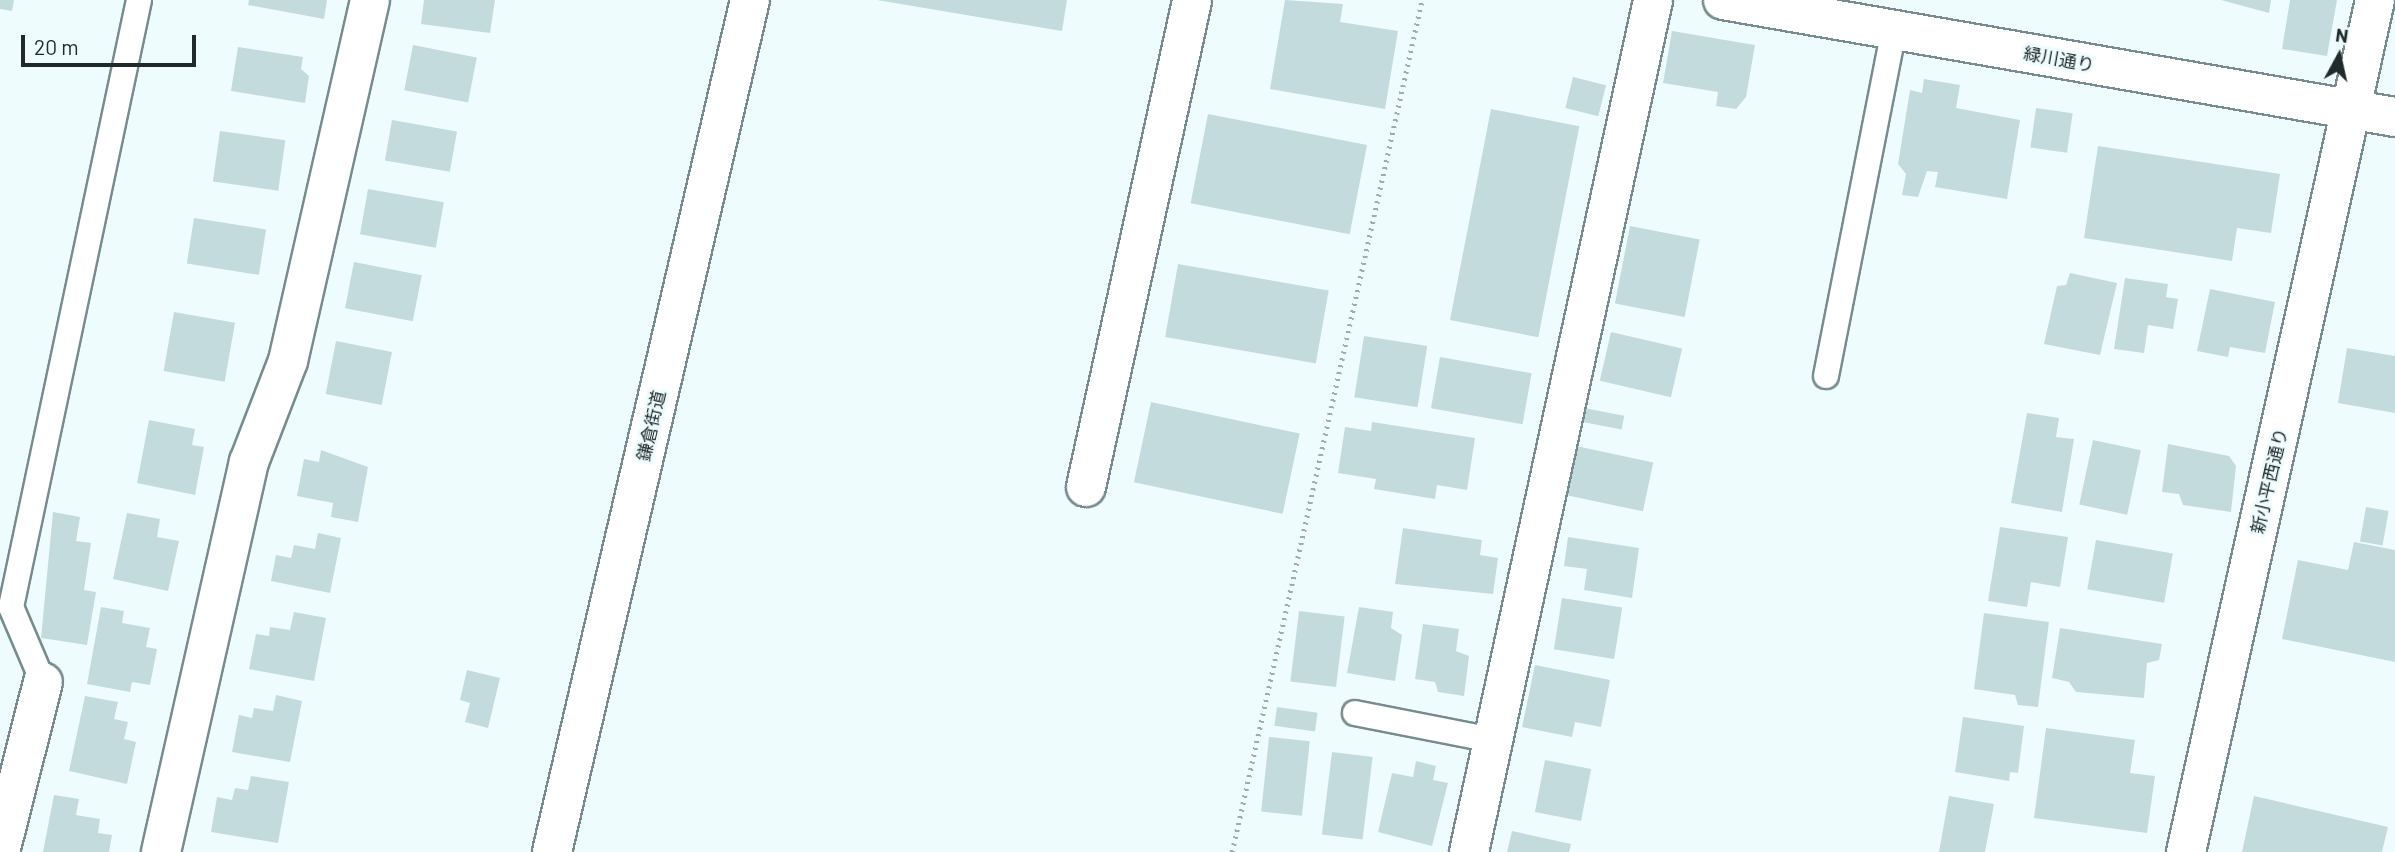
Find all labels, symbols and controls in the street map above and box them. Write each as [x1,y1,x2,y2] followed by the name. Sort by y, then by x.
[24,21,200,65] scale bar
[2304,21,2374,91] north arrow
[2334,22,2350,47] text: N
[34,34,79,59] text: 20 m
[2022,42,2096,76] street label: 緑川通り
[632,388,670,464] street label: 鎌倉街道
[2246,426,2292,536] street label: 新小平西通り

